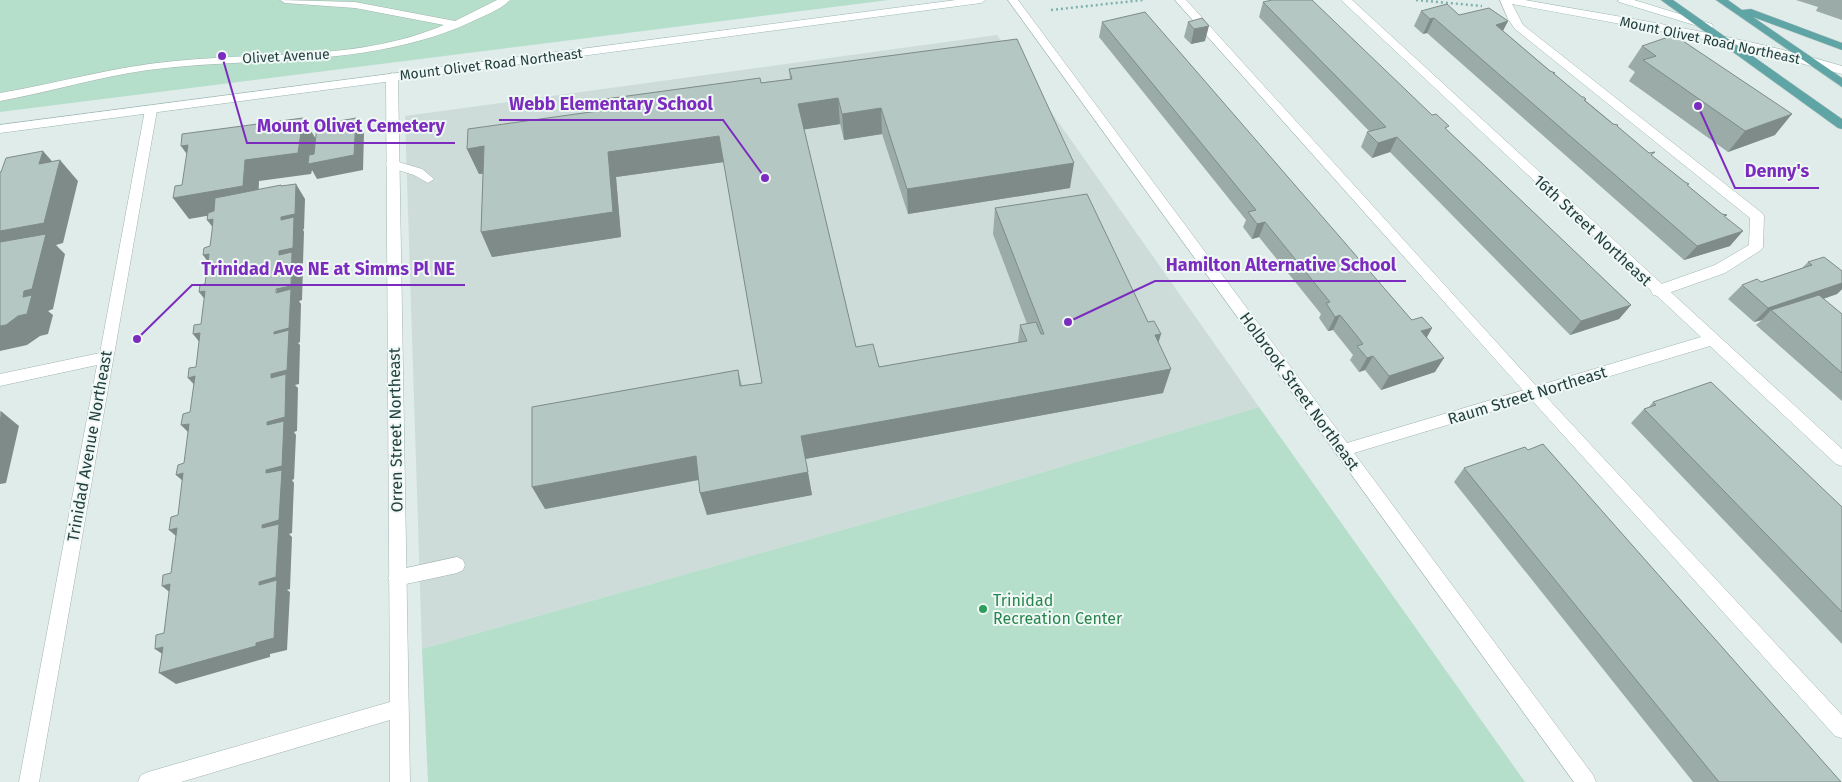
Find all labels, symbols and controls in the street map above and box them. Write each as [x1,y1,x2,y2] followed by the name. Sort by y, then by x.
[1618,13,1803,68] street label: Mount Olivet Road Northeast
[399,45,584,84] street label: Mount Olivet Road Northeast
[242,46,330,67] street label: Olivet Avenue
[499,87,723,120] callout: Webb Elementary School
[509,93,714,115] text: Webb Elementary School
[247,110,455,143] callout: Mount Olivet Cemetery
[257,115,446,137] text: Mount Olivet Cemetery
[1735,155,1819,188] callout: Denny's
[1745,160,1810,182] text: Denny's
[1530,171,1656,290] street label: 16th Street Northeast
[1155,248,1406,281] callout: Hamilton Alternative School
[192,252,465,285] callout: Trinidad Ave NE at Simms Pl NE
[1166,254,1397,276] text: Hamilton Alternative School
[201,258,455,280] text: Trinidad Ave NE at Simms Pl NE
[1236,309,1363,474] street label: Holbrook Street Northeast
[385,347,406,513] street label: Orren Street Northeast
[63,349,116,543] street label: Trinidad Avenue Northeast
[1445,362,1609,429] street label: Raum Street Northeast
[993,591,1123,628] place label: Trinidad Recreation Center
[977,603,989,615] marker: Trinidad Recreation Center

